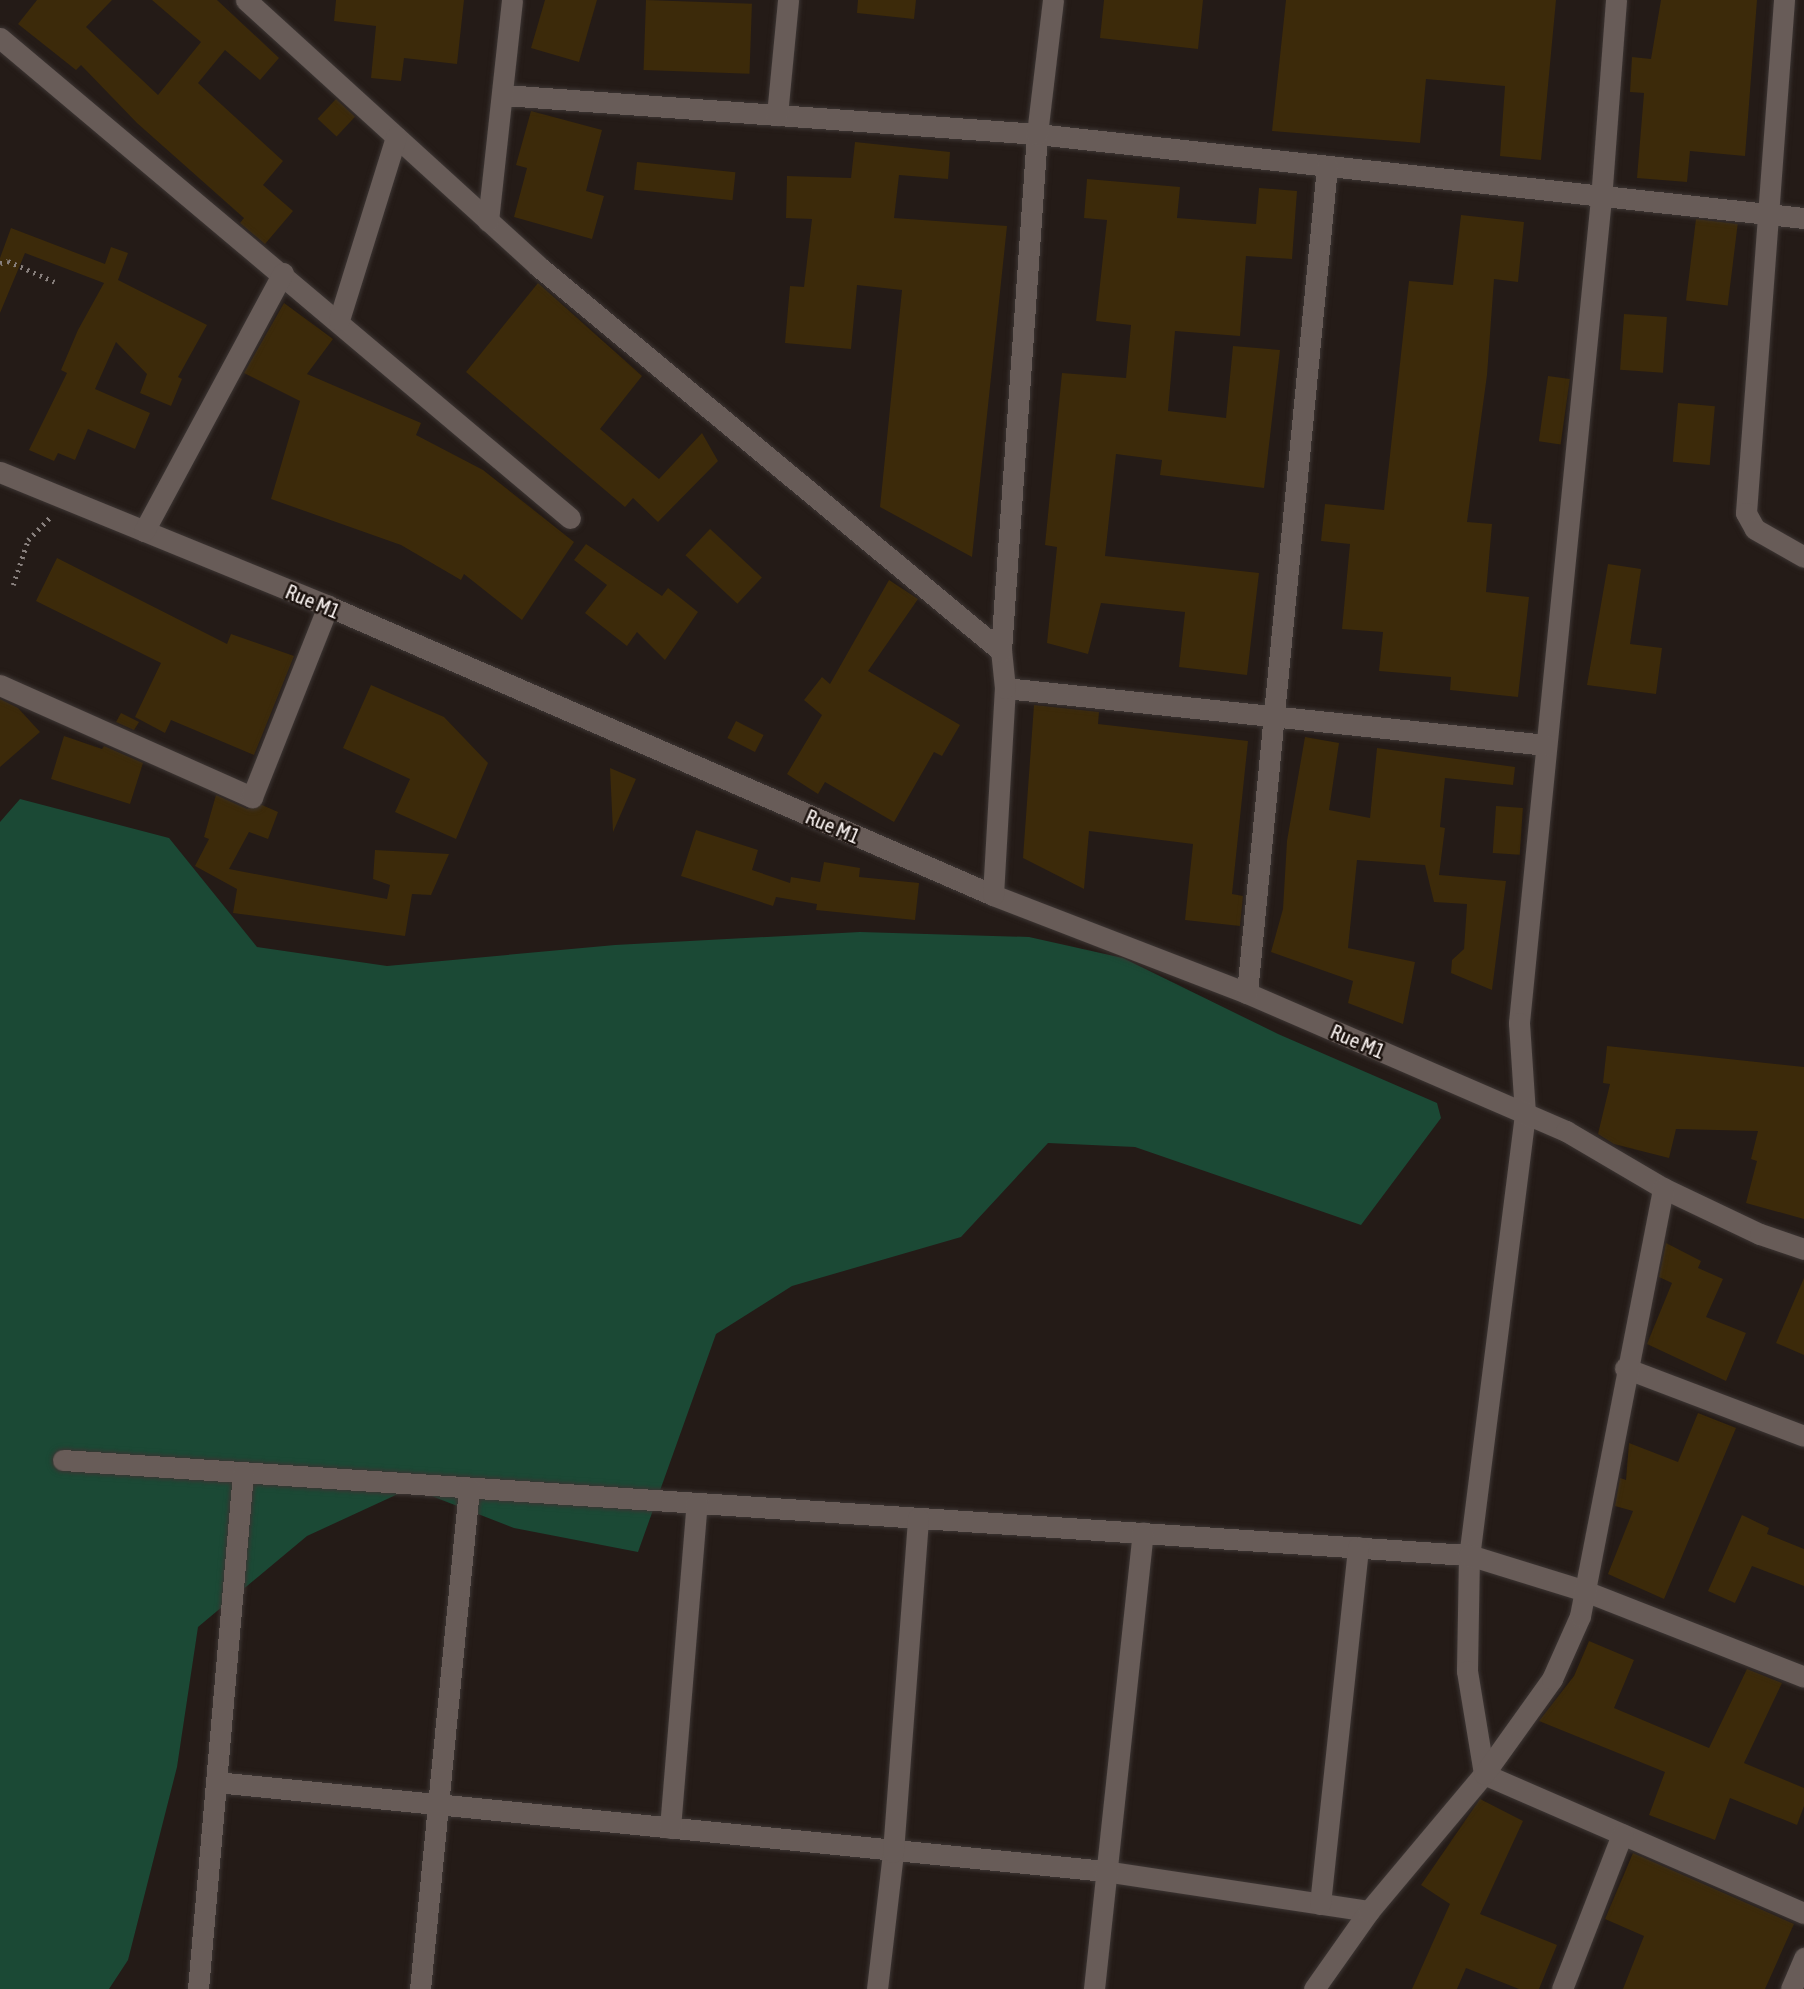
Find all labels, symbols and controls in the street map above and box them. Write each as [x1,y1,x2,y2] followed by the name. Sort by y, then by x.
[282,578,344,624] street label: Rue M1
[802,803,864,849] street label: Rue M1
[1327,1018,1389,1064] street label: Rue M1

